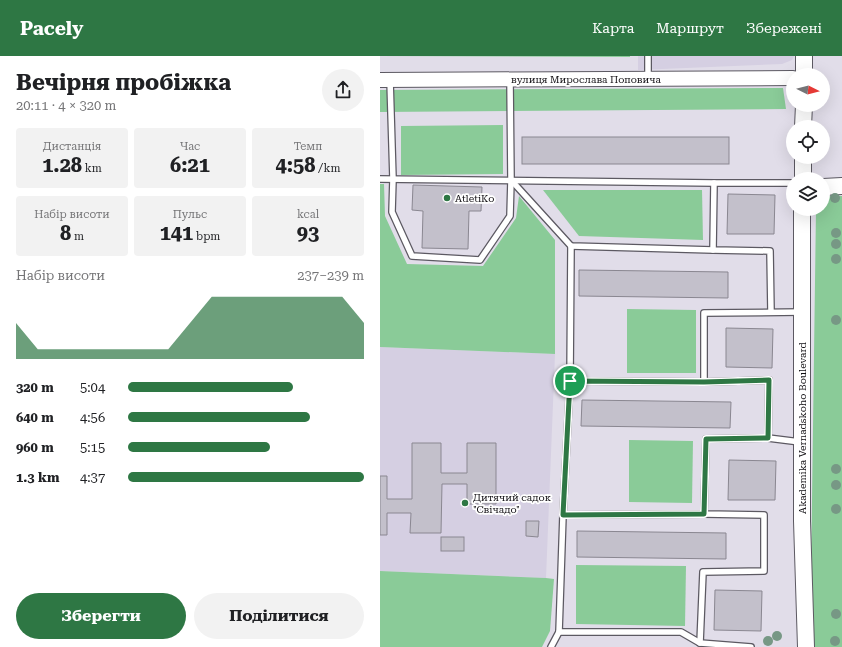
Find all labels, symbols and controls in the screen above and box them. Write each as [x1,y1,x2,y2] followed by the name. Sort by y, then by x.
[20,17,84,40] text: Pacely
[592,20,634,36] text: Карта
[656,20,724,36] text: Маршрут
[746,20,822,36] text: Збережені
[786,68,830,112] north arrow
[786,68,830,216] map controls
[322,69,364,111] button: share
[16,70,231,95] text: Вечірня пробіжка
[511,74,662,85] street label: вулиця Мирослава Поповича
[16,98,116,113] text: 20:11 · 4 × 320 m
[786,120,830,164] button: locate
[43,140,101,153] text: Дистанція
[180,140,200,153] text: Час
[294,140,322,153] text: Темп
[42,153,82,177] text: 1.28
[170,153,210,177] text: 6:21
[276,153,315,177] text: 4:58
[82,162,102,175] text: km
[315,162,340,175] text: /km
[786,172,830,216] button: layers
[442,193,452,203] marker: AtletiKo
[455,193,494,204] place label: AtletiKo
[34,208,110,221] text: Набір висоти
[173,208,207,221] text: Пульс
[297,208,319,221] text: kcal
[60,221,71,245] text: 8
[160,221,193,245] text: 141
[297,221,319,245] text: 93
[71,230,84,243] text: m
[193,230,220,243] text: bpm
[16,268,105,283] text: Набір висоти
[297,268,364,283] text: 237–239 m
[797,341,808,514] street label: Akademika Vernadskoho Boulevard
[553,364,587,398] pin
[559,370,581,392] icon: arrive
[16,380,54,395] text: 320 m
[80,380,105,395] text: 5:04
[16,410,54,425] text: 640 m
[80,410,105,425] text: 4:56
[16,440,54,455] text: 960 m
[80,440,105,455] text: 5:15
[16,470,59,485] text: 1.3 km
[80,470,105,485] text: 4:37
[473,492,552,515] place label: Дитячий садок "Свічадо"
[460,498,470,508] marker: Дитячий садок "Свічадо"
[16,593,186,639] button: Зберегти
[194,593,364,639] button: Поділитися

